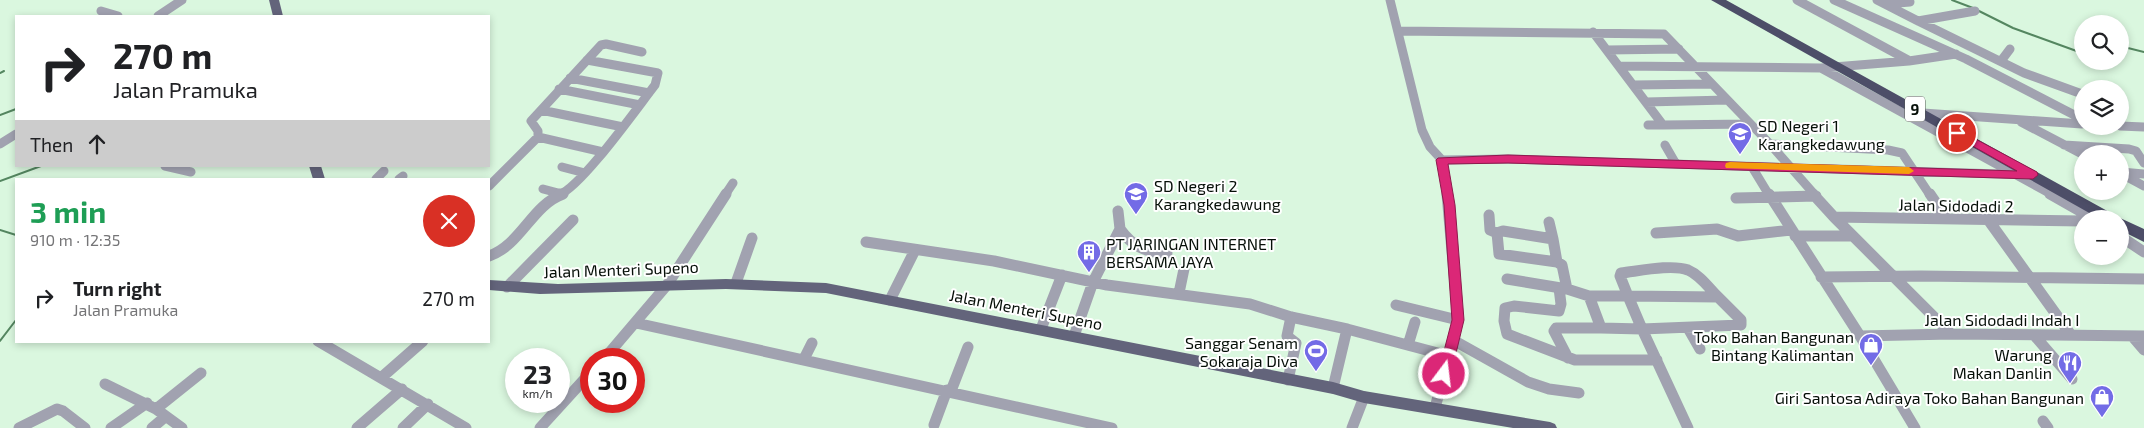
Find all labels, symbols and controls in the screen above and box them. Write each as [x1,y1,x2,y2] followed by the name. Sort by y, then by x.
[2074,15,2129,265] map controls
[2074,15,2129,70] button: search
[113,34,212,76] text: 270 m
[30,35,95,100] icon: right
[113,76,258,102] text: Jalan Pramuka
[2074,80,2129,135] button: layers
[1905,96,1925,122] road number: 9
[1936,112,1978,154] pin
[1758,116,1885,153] place label: SD Negeri 1 Karangkedawung
[1943,119,1971,147] icon: arrive
[1727,121,1753,155] school or university icon: SD Negeri 1 Karangkedawung
[83,130,111,158] icon: ahead
[30,133,73,156] text: Then
[2074,145,2129,200] button: +
[1154,176,1281,213] place label: SD Negeri 2 Karangkedawung
[1123,181,1149,215] school or university icon: SD Negeri 2 Karangkedawung
[30,193,106,229] text: 3 min
[1898,194,2014,216] street label: Jalan Sidodadi 2
[423,195,475,247] button: close
[2074,210,2129,265] button: −
[30,230,120,249] text: 910 m · 12:35
[1106,234,1276,271] place label: PT JARINGAN INTERNET BERSAMA JAYA
[1076,239,1102,273] building icon: PT JARINGAN INTERNET BERSAMA JAYA
[543,257,699,281] street label: Jalan Menteri Supeno
[73,277,161,300] text: Turn right
[30,284,58,312] icon: right
[948,285,1104,333] street label: Jalan Menteri Supeno
[422,287,475,310] text: 270 m
[73,300,178,319] text: Jalan Pramuka
[1925,310,2079,329] street label: Jalan Sidodadi Indah I
[1694,327,1854,364] place label: Toko Bahan Bangunan Bintang Kalimantan
[1858,332,1884,366] shop icon: Toko Bahan Bangunan Bintang Kalimantan
[1185,333,1298,371] place label: Sanggar Senam Sokaraja Diva
[1303,338,1329,372] sports icon: Sanggar Senam Sokaraja Diva
[1953,345,2052,382] place label: Warung Makan Danlin
[1417,347,1469,399] position arrow
[580,348,645,413] speed limit sign: 30
[2057,350,2083,384] restaurant icon: Warung Makan Danlin
[523,359,552,389] text: 23
[2089,384,2115,418] shop icon: Giri Santosa Adiraya Toko Bahan Bangunan
[523,386,552,400] text: km/h
[1775,388,2084,407] place label: Giri Santosa Adiraya Toko Bahan Bangunan

